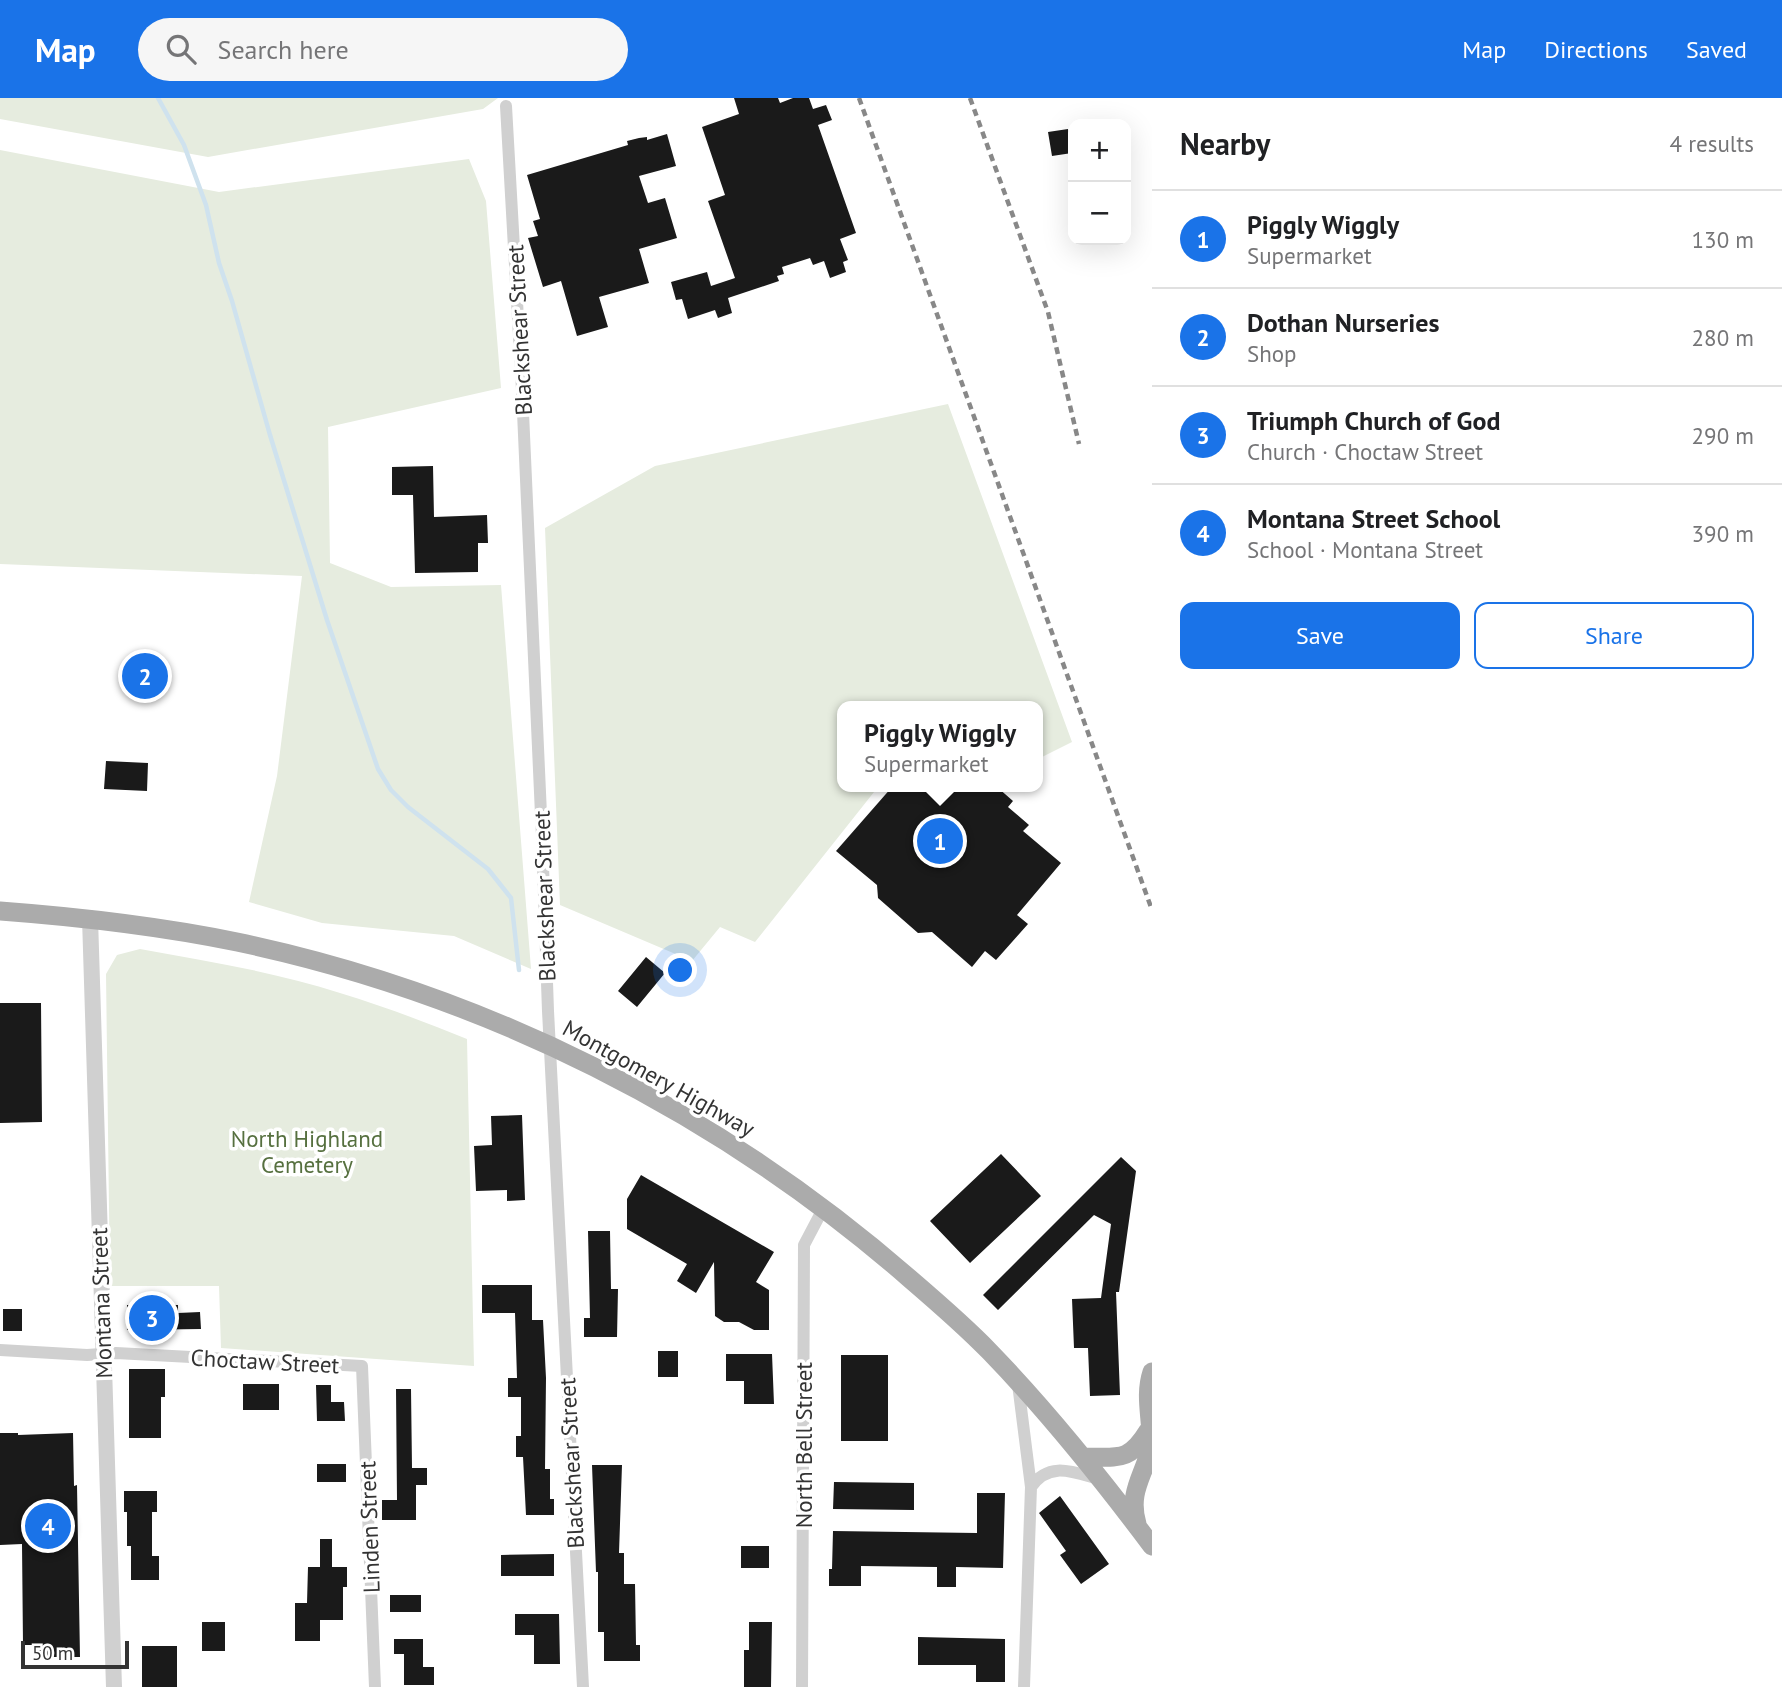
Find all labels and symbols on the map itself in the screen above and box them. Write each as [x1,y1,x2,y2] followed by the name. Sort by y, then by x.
[500,244,538,416] street label: Blackshear Street
[122,650,168,702] pin: 2
[527,810,561,982] street label: Blackshear Street
[917,815,963,867] pin: 1
[663,953,697,987] your location
[558,1013,760,1143] street label: Montgomery Highway
[231,1124,383,1179] park label: North Highland Cemetery
[84,1227,118,1379] street label: Montana Street
[129,1292,175,1344] pin: 3
[190,1343,340,1379] street label: Choctaw Street
[789,1362,818,1528] street label: North Bell Street
[552,1377,590,1549] street label: Blackshear Street
[352,1460,386,1594] street label: Linden Street
[25,1500,71,1552] pin: 4
[21,1638,130,1670] scale bar

